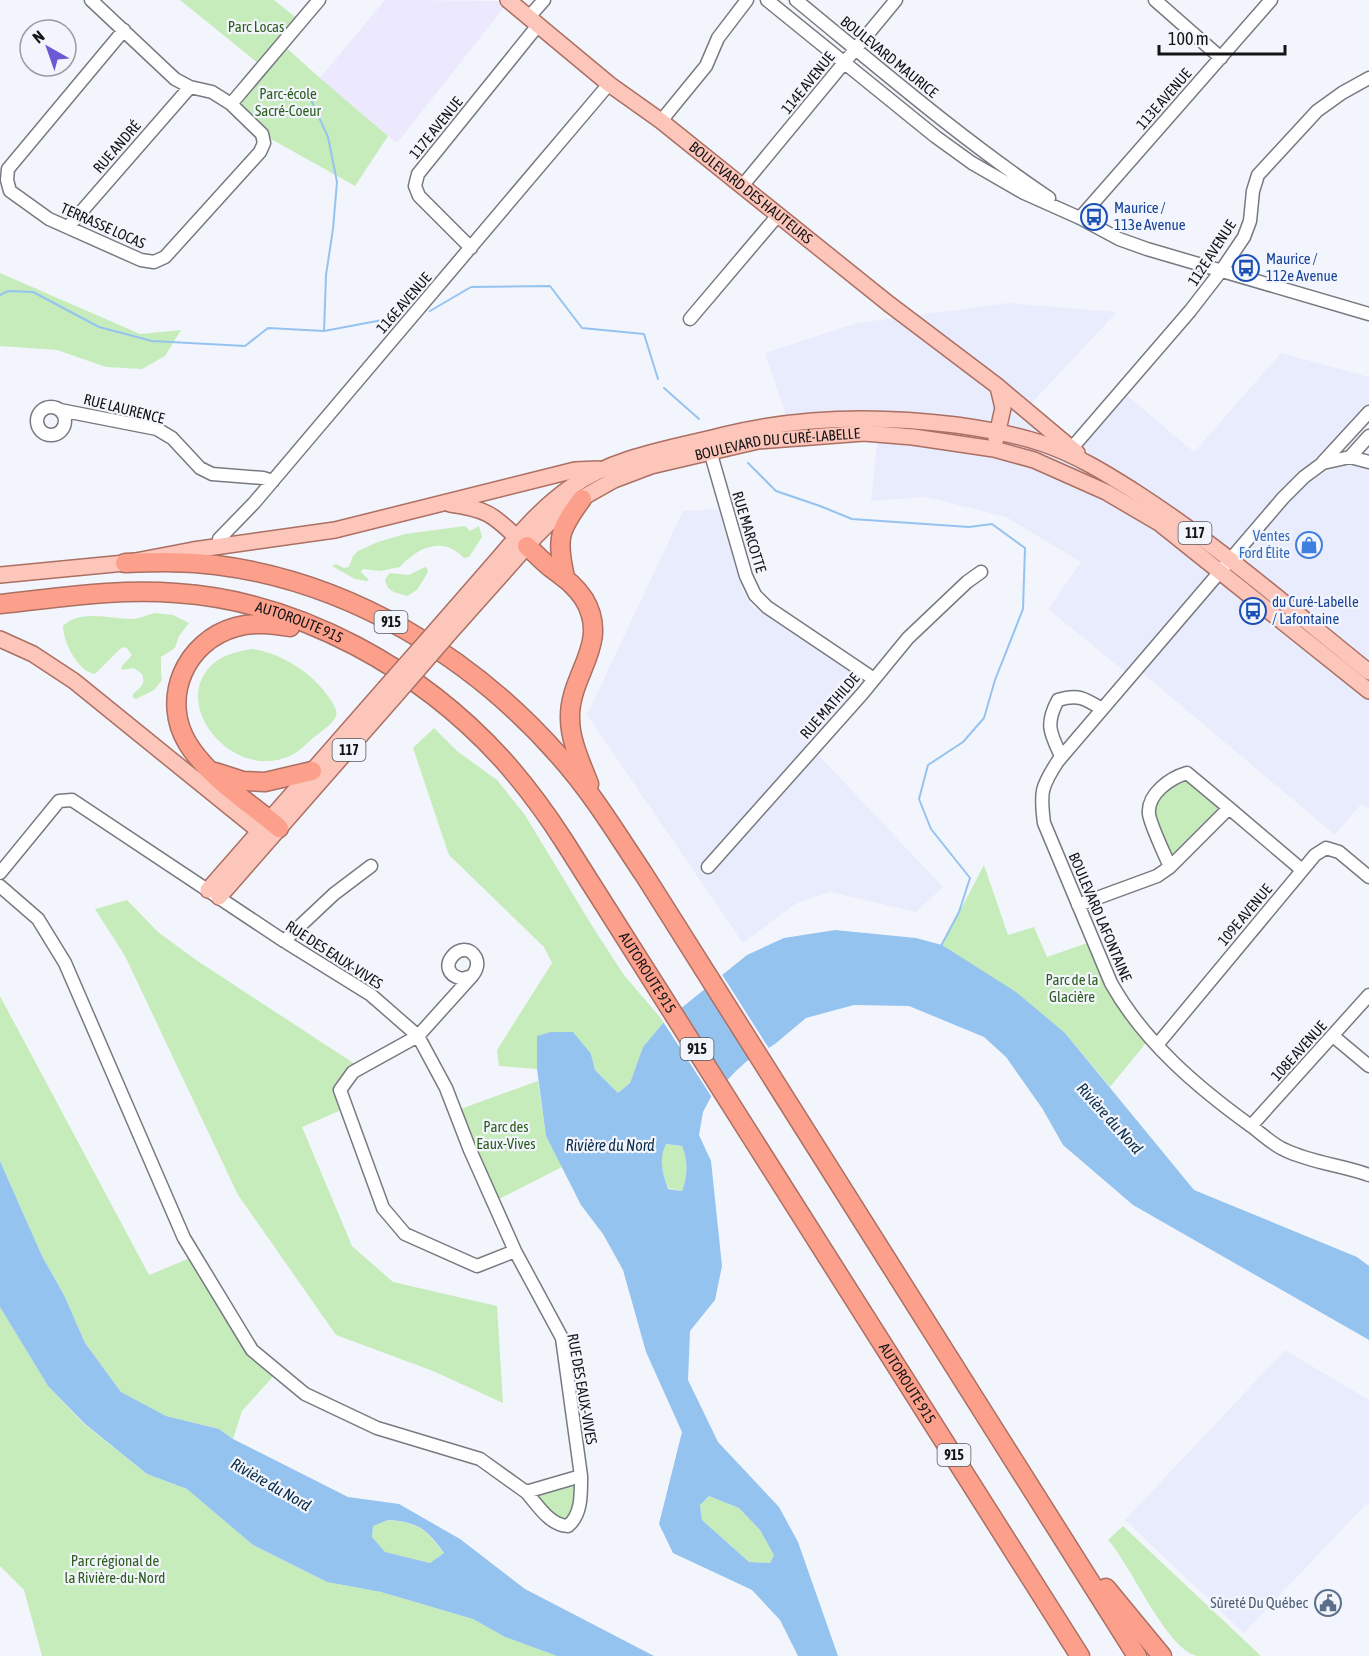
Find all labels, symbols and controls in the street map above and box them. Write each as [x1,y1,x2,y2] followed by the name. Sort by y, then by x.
[837,12,942,101] street label: BOULEVARD MAURICE
[18,18,78,78] north arrow
[228,18,284,35] park label: Parc Locas
[1159,18,1285,56] scale bar
[29,27,48,46] text: N
[1168,28,1209,49] text: 100 m
[778,48,838,117] street label: 114E AVENUE
[1133,65,1195,132] street label: 113E AVENUE
[255,85,322,119] park label: Parc-école Sacré-Coeur
[406,93,466,162] street label: 117E AVENUE
[89,117,144,176] street label: RUE ANDRÉ
[686,138,816,247] street label: BOULEVARD DES HAUTEURS
[58,199,148,252] street label: TERRASSE LOCAS
[1114,199,1186,233] place label: Maurice / 113e Avenue
[1079,202,1109,232] bus stop icon: Maurice / 113e Avenue
[1184,216,1239,289] street label: 112E AVENUE
[1266,250,1338,284] place label: Maurice / 112e Avenue
[1231,253,1261,283] bus stop icon: Maurice / 112e Avenue
[373,269,435,336] street label: 116E AVENUE
[82,390,167,427] street label: RUE LAURENCE
[693,424,861,463] street label: BOULEVARD DU CURÉ-LABELLE
[729,489,770,575] street label: RUE MARCOTTE
[1178,522,1212,544] road number: 117
[1239,527,1290,561] place label: Ventes Ford Élite
[1294,530,1324,560] shop icon: Ventes Ford Élite
[1272,593,1359,627] place label: du Curé-Labelle / Lafontaine
[1238,596,1268,626] bus stop icon: du Curé-Labelle / Lafontaine
[254,598,346,646] street label: AUTOROUTE 915
[374,611,408,633] road number: 915
[797,669,863,742] street label: RUE MATHILDE
[332,739,366,761] road number: 117
[1066,850,1136,984] street label: BOULEVARD LAFONTAINE
[1214,880,1275,949] street label: 109E AVENUE
[283,917,386,992] street label: RUE DES EAUX-VIVES
[616,929,680,1016] street label: AUTOROUTE 915
[1046,971,1099,1005] park label: Parc de la Glacière
[1267,1017,1330,1084] street label: 108E AVENUE
[680,1038,714,1060] road number: 915
[1073,1079,1147,1157] water label: Rivière du Nord
[476,1118,536,1152] park label: Parc des Eaux-Vives
[565,1136,655,1154] water label: Rivière du Nord
[564,1332,601,1446] street label: RUE DES EAUX-VIVES
[876,1339,940,1427] street label: AUTOROUTE 915
[938,1444,970,1466] road number: 915
[228,1454,314,1514] water label: Rivière du Nord
[65,1552,165,1586] park label: Parc régional de la Rivière-du-Nord
[1313,1588,1343,1618] public building icon: Sûreté Du Québec
[1210,1594,1308,1611] place label: Sûreté Du Québec

